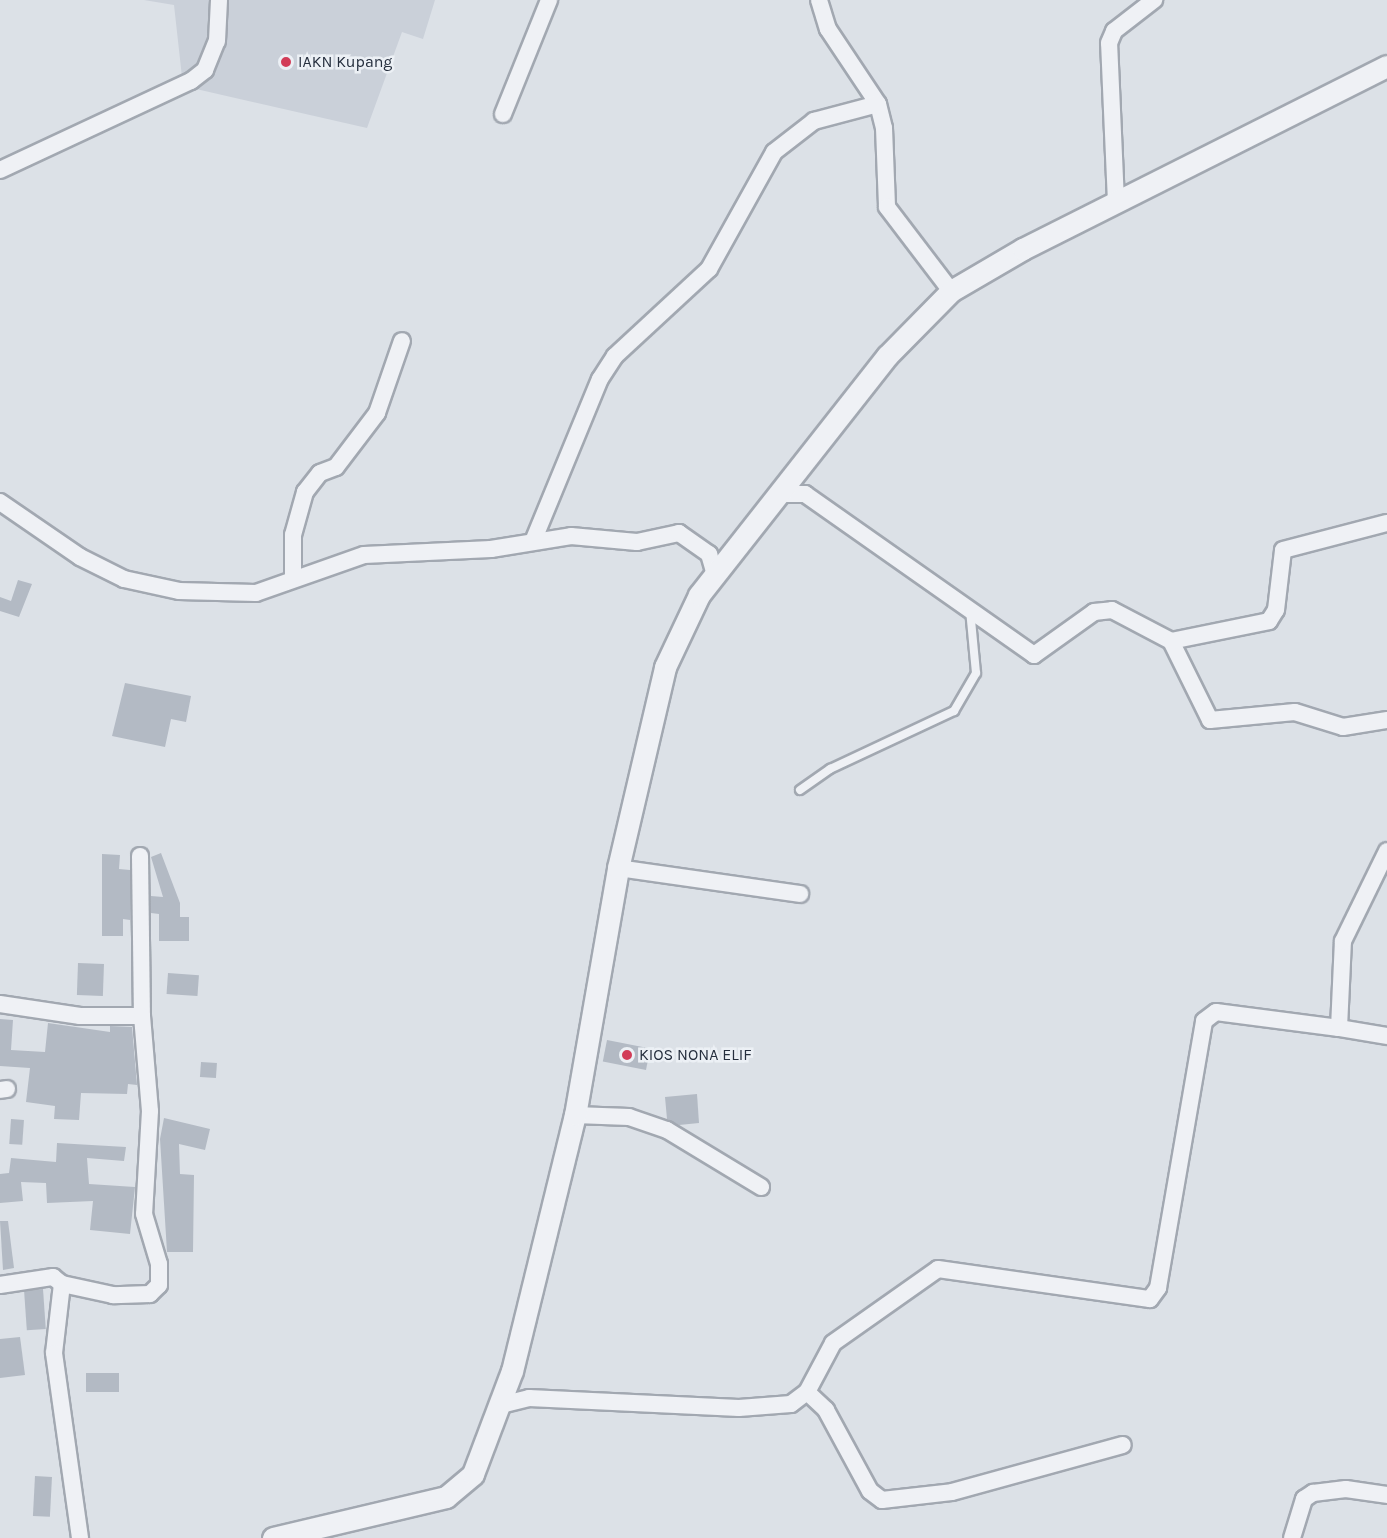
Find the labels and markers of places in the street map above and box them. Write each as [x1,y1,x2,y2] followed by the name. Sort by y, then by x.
[298,52,392,72] place label: IAKN Kupang
[279,55,293,69] marker: IAKN Kupang
[639,1045,752,1065] place label: KIOS NONA ELIF
[620,1048,634,1062] marker: KIOS NONA ELIF

